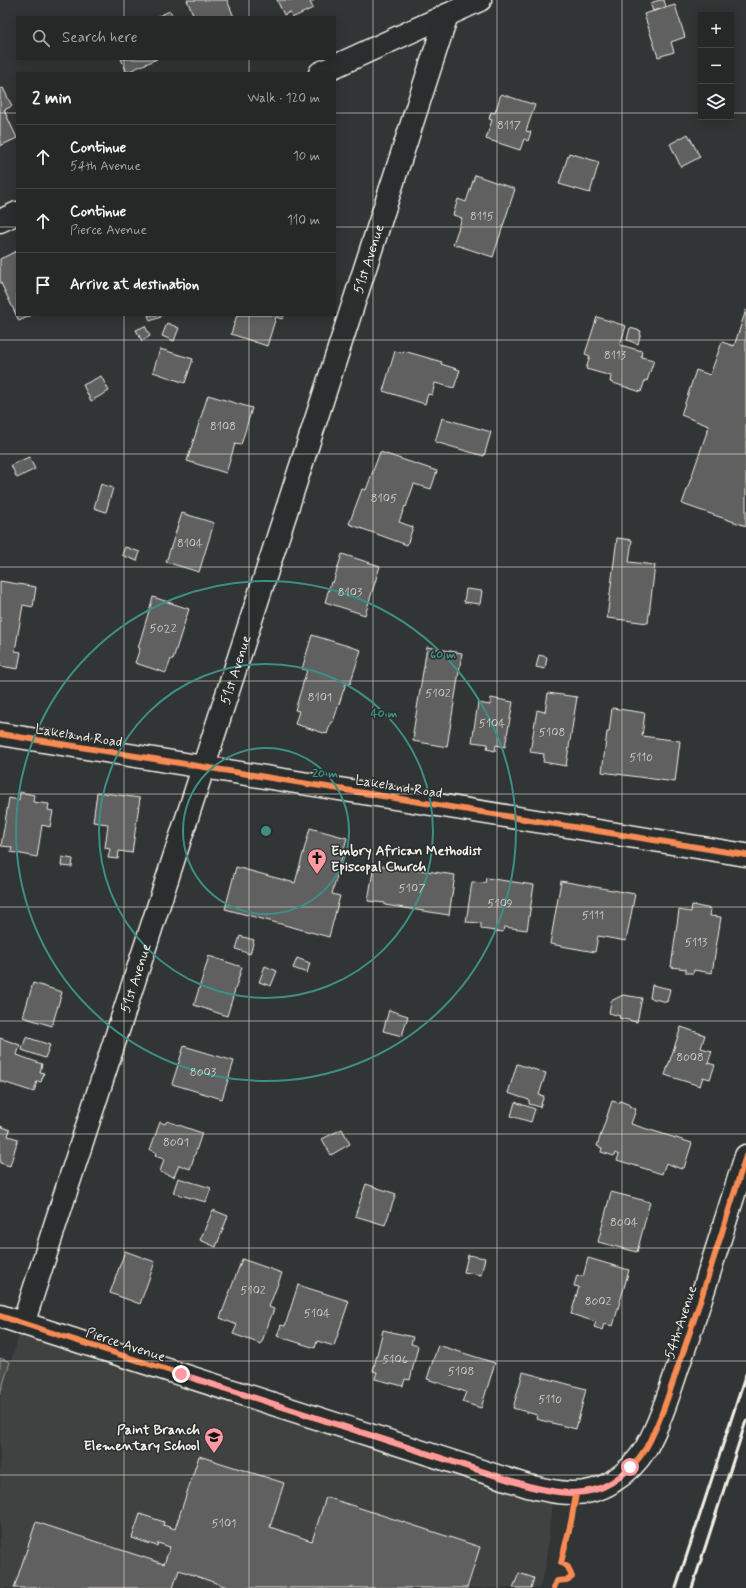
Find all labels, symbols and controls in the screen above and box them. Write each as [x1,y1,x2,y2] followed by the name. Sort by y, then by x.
[698,12,734,120] map controls
[698,12,734,48] button: +
[16,16,336,60] search box
[30,27,52,49] icon: search
[62,28,138,48] text: Search here
[698,48,734,84] button: −
[698,84,734,120] button: layers
[32,87,72,109] text: 2 min
[248,90,320,107] text: Walk · 120 m
[497,118,521,134] house number: 8117
[70,138,126,158] text: Continue
[32,146,54,168] icon: ahead
[293,148,320,165] text: 10 m
[70,158,141,175] text: 54th Avenue
[70,202,126,222] text: Continue
[470,209,494,225] house number: 8115
[32,210,54,232] icon: ahead
[287,212,320,229] text: 110 m
[70,222,147,239] text: Pierce Avenue
[349,222,389,296] street label: 51st Avenue
[32,274,54,296] icon: arrive
[70,275,199,295] text: Arrive at destination
[604,348,627,364] house number: 8113
[210,419,236,435] house number: 8108
[371,491,397,507] house number: 8105
[177,536,203,552] house number: 8104
[338,585,363,601] house number: 8103
[149,621,177,637] house number: 5022
[216,633,256,707] street label: 51st Avenue
[430,647,456,663] text: 60 m
[425,686,451,702] house number: 5102
[308,690,332,706] house number: 8101
[371,706,398,722] text: 40 m
[479,716,505,732] house number: 5104
[34,720,124,752] street label: Lakeland Road
[539,725,565,741] house number: 5108
[629,750,653,766] house number: 5110
[312,766,338,782] text: 20 m
[354,771,444,803] street label: Lakeland Road
[259,824,273,838] centre of rings
[331,842,482,876] place label: Embry African Methodist Episcopal Church
[306,847,328,875] church icon: Embry African Methodist Episcopal Church
[399,881,425,897] house number: 5107
[487,896,513,912] house number: 5109
[582,908,604,924] house number: 5111
[685,935,708,951] house number: 5113
[116,941,156,1015] street label: 51st Avenue
[676,1050,704,1066] house number: 8008
[190,1065,217,1081] house number: 8003
[163,1135,189,1151] house number: 8001
[610,1215,638,1231] house number: 8004
[240,1283,266,1299] house number: 5102
[661,1283,701,1361] street label: 54th Avenue
[585,1294,611,1310] house number: 8002
[304,1306,330,1322] house number: 5104
[83,1324,168,1366] street label: Pierce Avenue
[382,1352,408,1368] house number: 5106
[448,1364,474,1380] house number: 5108
[172,1365,190,1383] route end
[538,1392,562,1408] house number: 5110
[84,1421,200,1455] place label: Paint Branch Elementary School
[203,1426,225,1454] school or university icon: Paint Branch Elementary School
[621,1458,639,1476] route start
[212,1516,236,1532] house number: 5101

